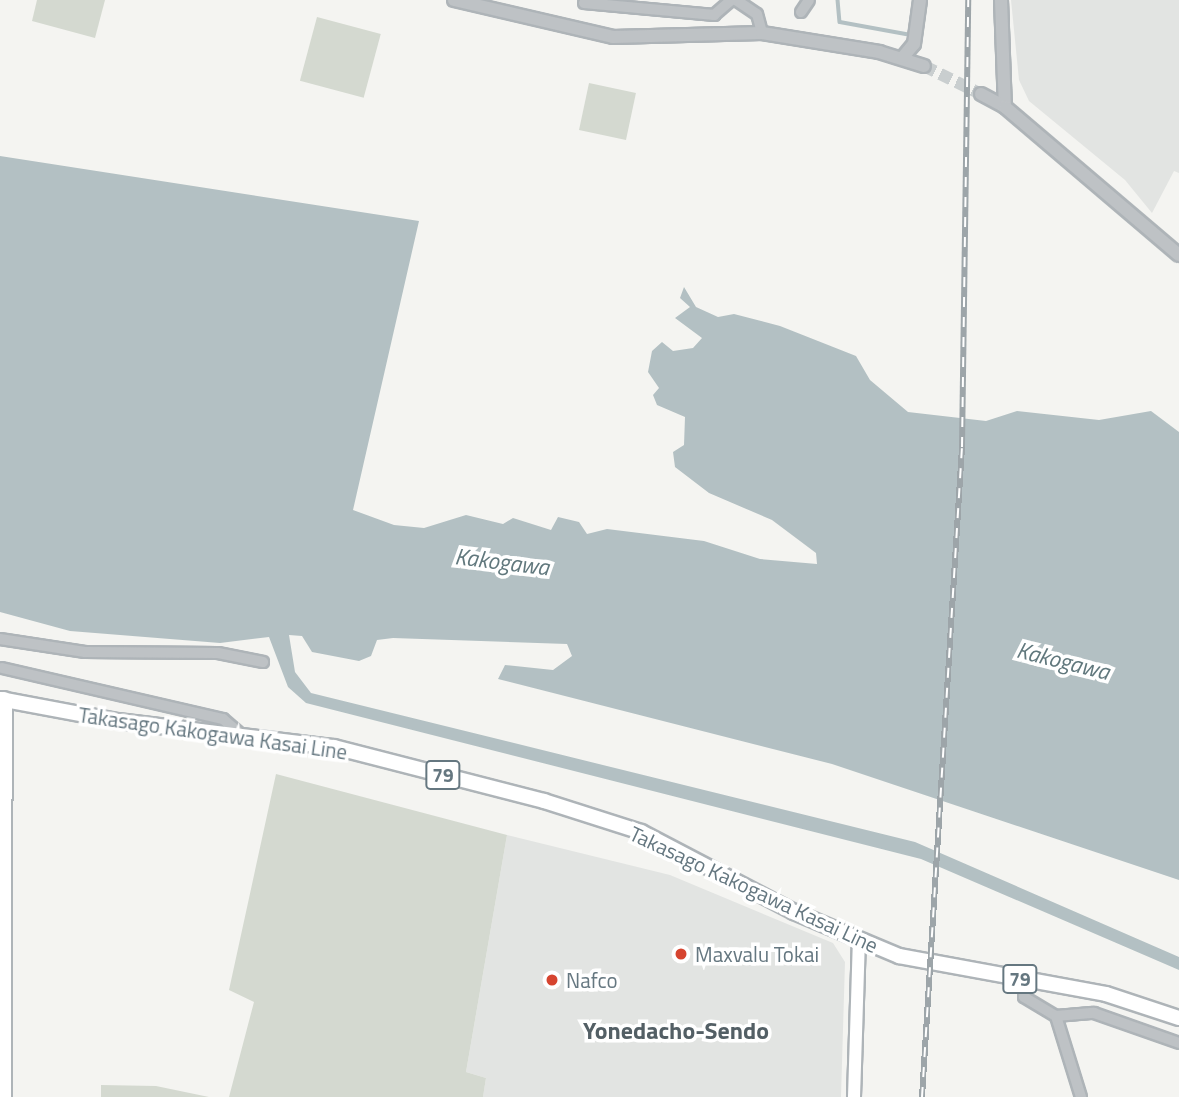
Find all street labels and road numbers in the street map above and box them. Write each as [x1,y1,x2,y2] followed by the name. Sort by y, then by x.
[77,702,349,764] street label: Takasago Kakogawa Kasai Line
[424,760,462,790] road number: 79
[626,820,882,958] street label: Takasago Kakogawa Kasai Line
[1001,964,1039,995] road number: 79

